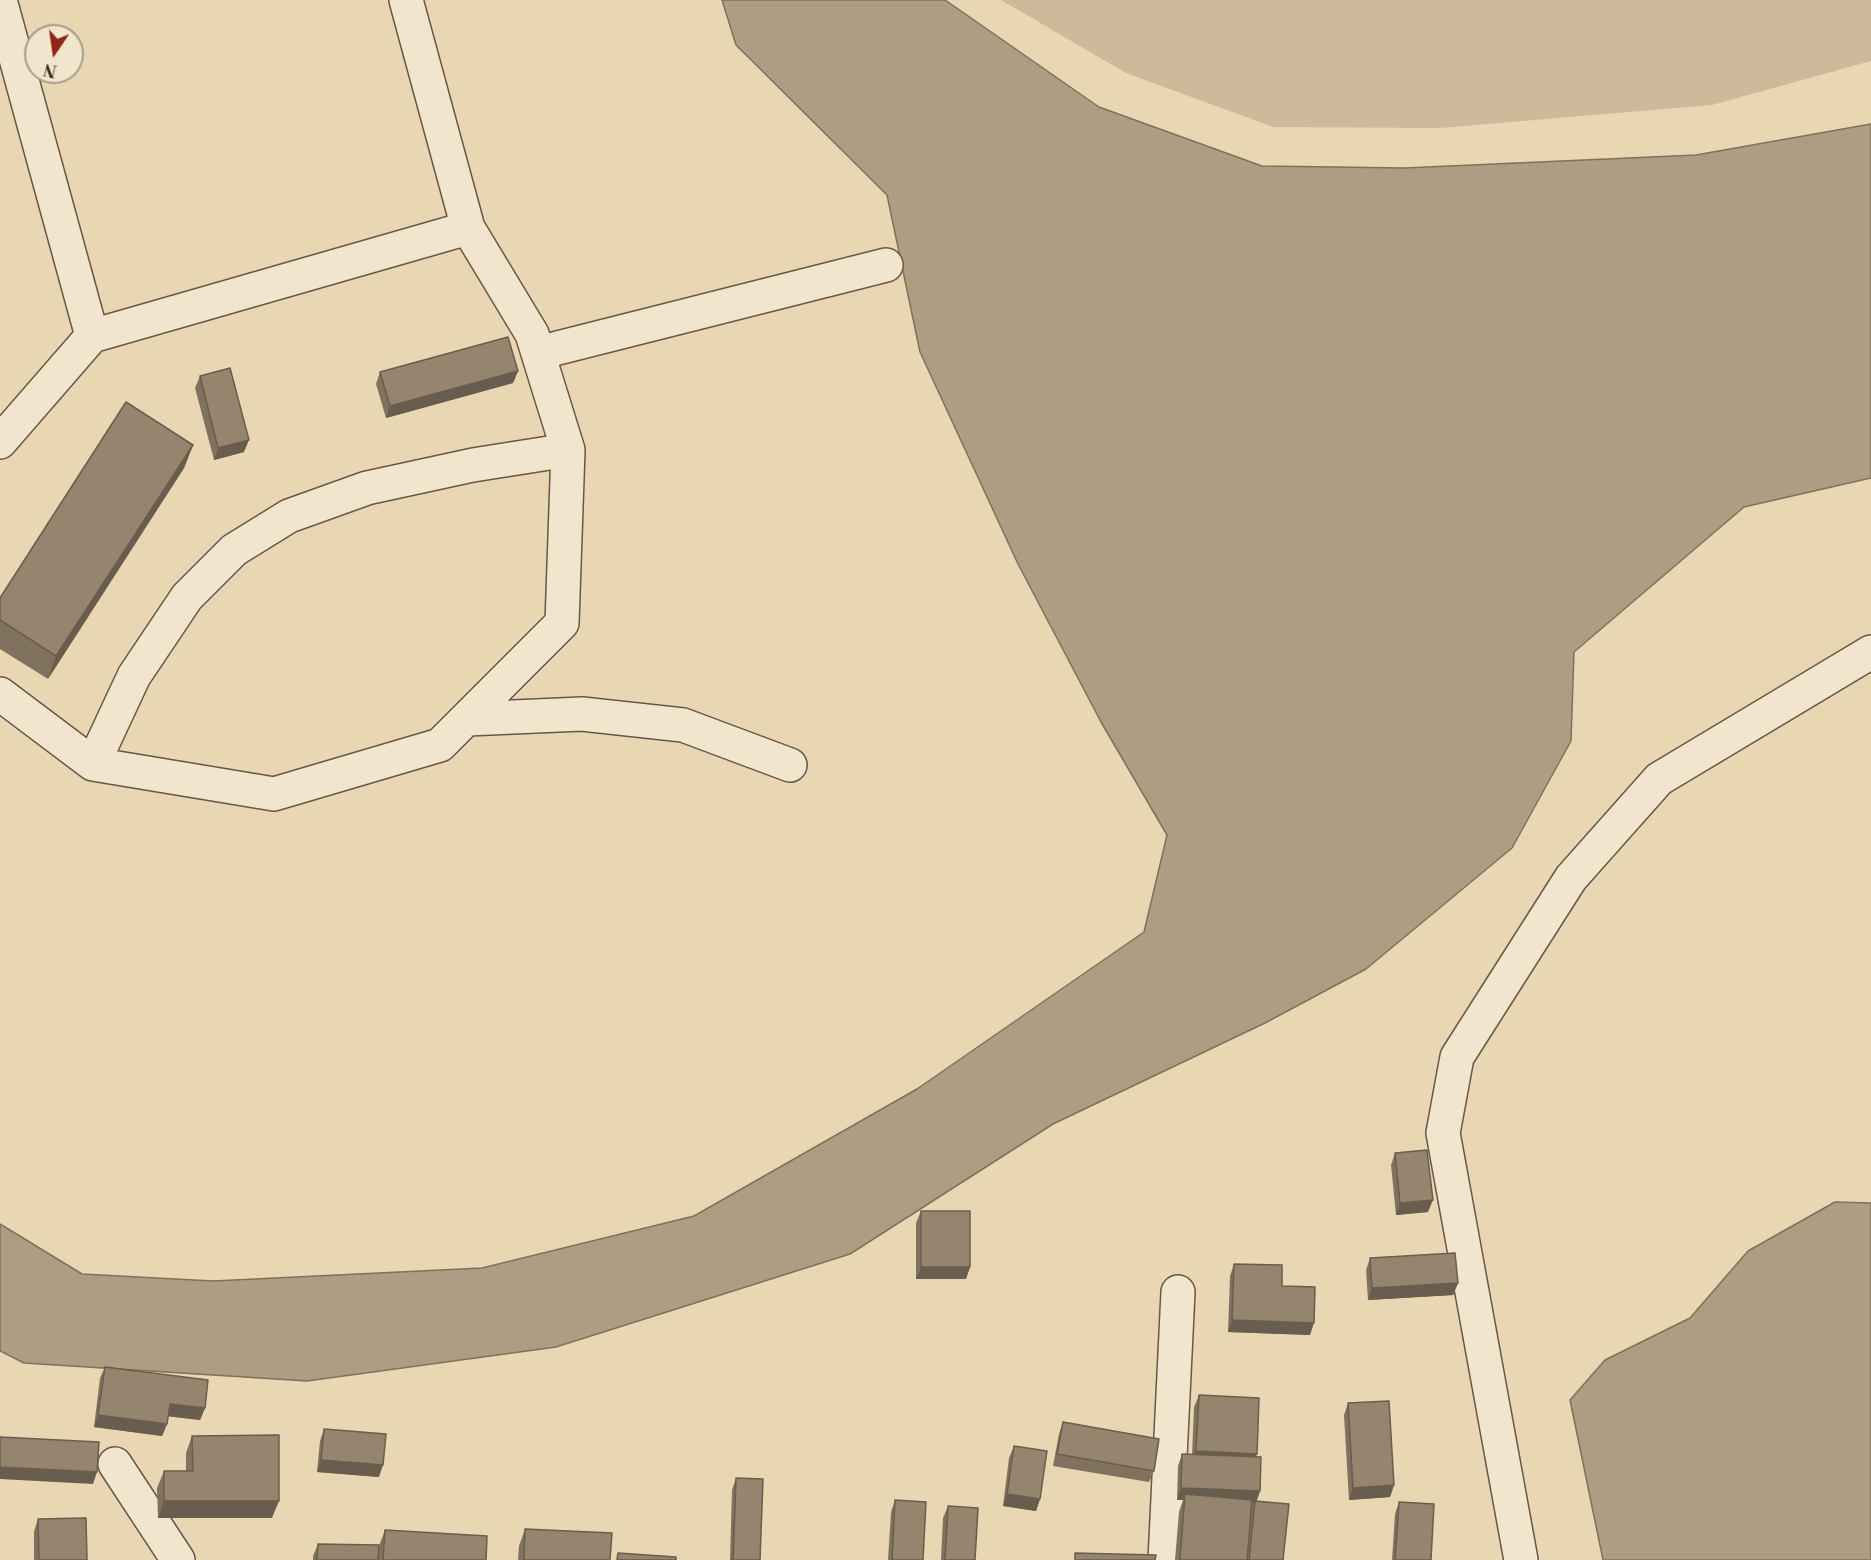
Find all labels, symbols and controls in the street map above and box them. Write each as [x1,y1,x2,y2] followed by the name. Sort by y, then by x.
[24,24,84,84] north arrow
[42,58,59,81] text: N

